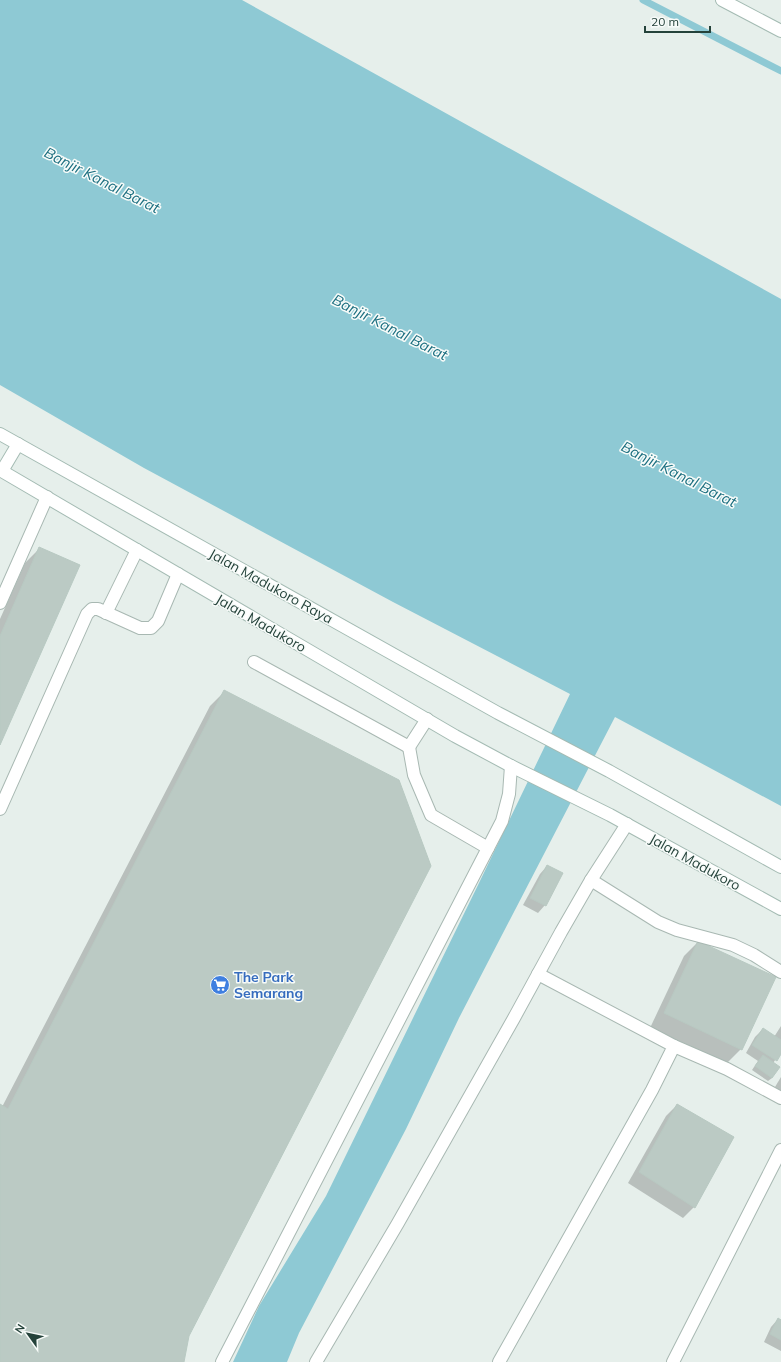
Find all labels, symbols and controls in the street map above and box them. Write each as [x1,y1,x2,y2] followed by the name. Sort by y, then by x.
[645,8,710,34] scale bar
[651,14,679,29] text: 20 m
[41,143,164,218] water label: Banjir Kanal Barat
[329,290,452,365] water label: Banjir Kanal Barat
[618,437,741,512] water label: Banjir Kanal Barat
[206,545,336,627] street label: Jalan Madukoro Raya
[213,590,309,656] street label: Jalan Madukoro
[646,830,744,894] street label: Jalan Madukoro
[234,968,303,1002] place label: The Park Semarang
[209,974,231,996] supermarket icon: The Park Semarang
[8,1314,48,1354] north arrow
[11,1321,28,1336] text: N

